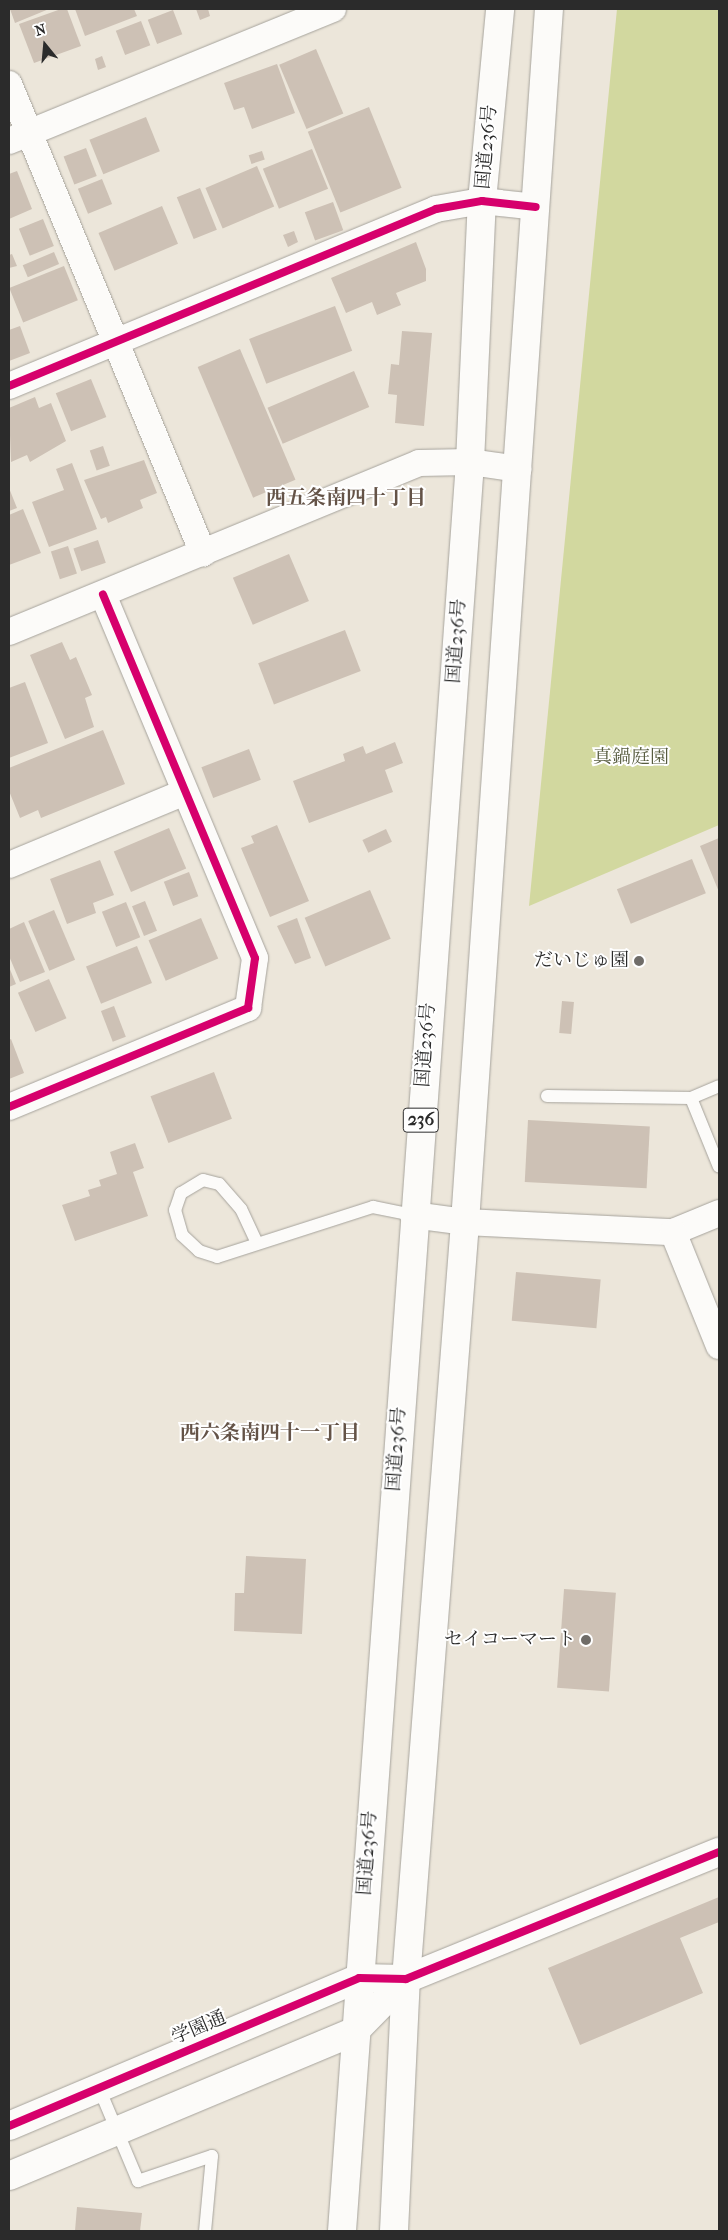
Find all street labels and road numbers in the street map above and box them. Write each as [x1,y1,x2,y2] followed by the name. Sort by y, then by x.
[472,104,502,190] street label: 国道236号
[443,598,471,684] street label: 国道236号
[412,1002,440,1088] street label: 国道236号
[402,1104,440,1136] road number: 236
[383,1406,411,1492] street label: 国道236号
[354,1810,382,1896] street label: 国道236号
[168,2006,230,2050] street label: 学園通

